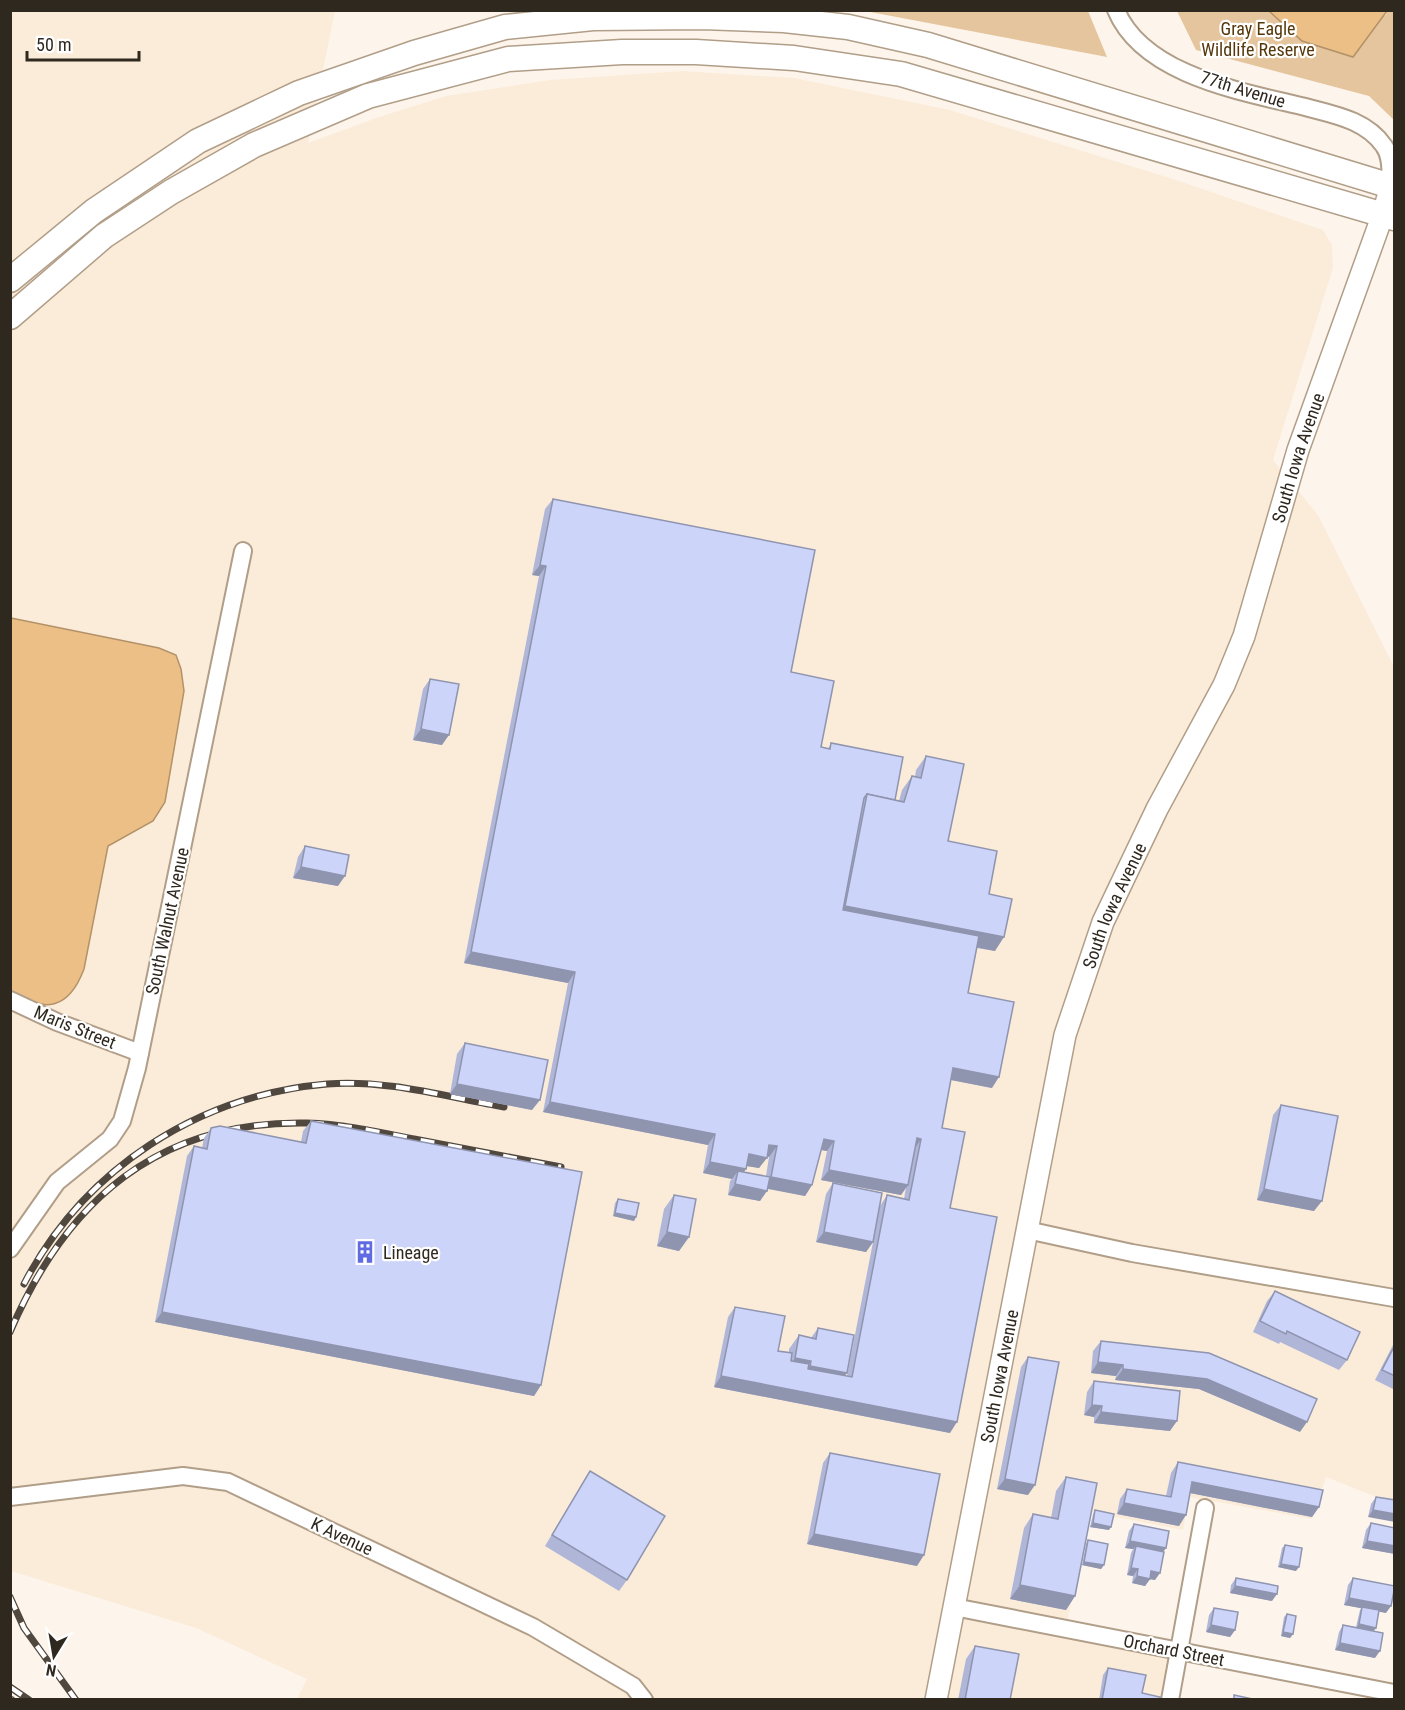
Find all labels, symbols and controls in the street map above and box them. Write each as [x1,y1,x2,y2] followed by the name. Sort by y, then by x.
[1201,18,1315,60] park label: Gray Eagle Wildlife Reserve
[27,24,140,62] scale bar
[36,34,71,55] text: 50 m
[1198,66,1288,112] street label: 77th Avenue
[1267,390,1328,525] street label: South Iowa Avenue
[1078,839,1150,971] street label: South Iowa Avenue
[141,845,193,997] street label: South Walnut Avenue
[31,1001,119,1053] street label: Maris Street
[352,1239,378,1265] building icon: Lineage
[383,1242,439,1263] place label: Lineage
[976,1308,1022,1444] street label: South Iowa Avenue
[308,1513,376,1559] street label: K Avenue
[24,1626,84,1686] north arrow
[1122,1630,1226,1670] street label: Orchard Street
[45,1660,58,1680] text: N

